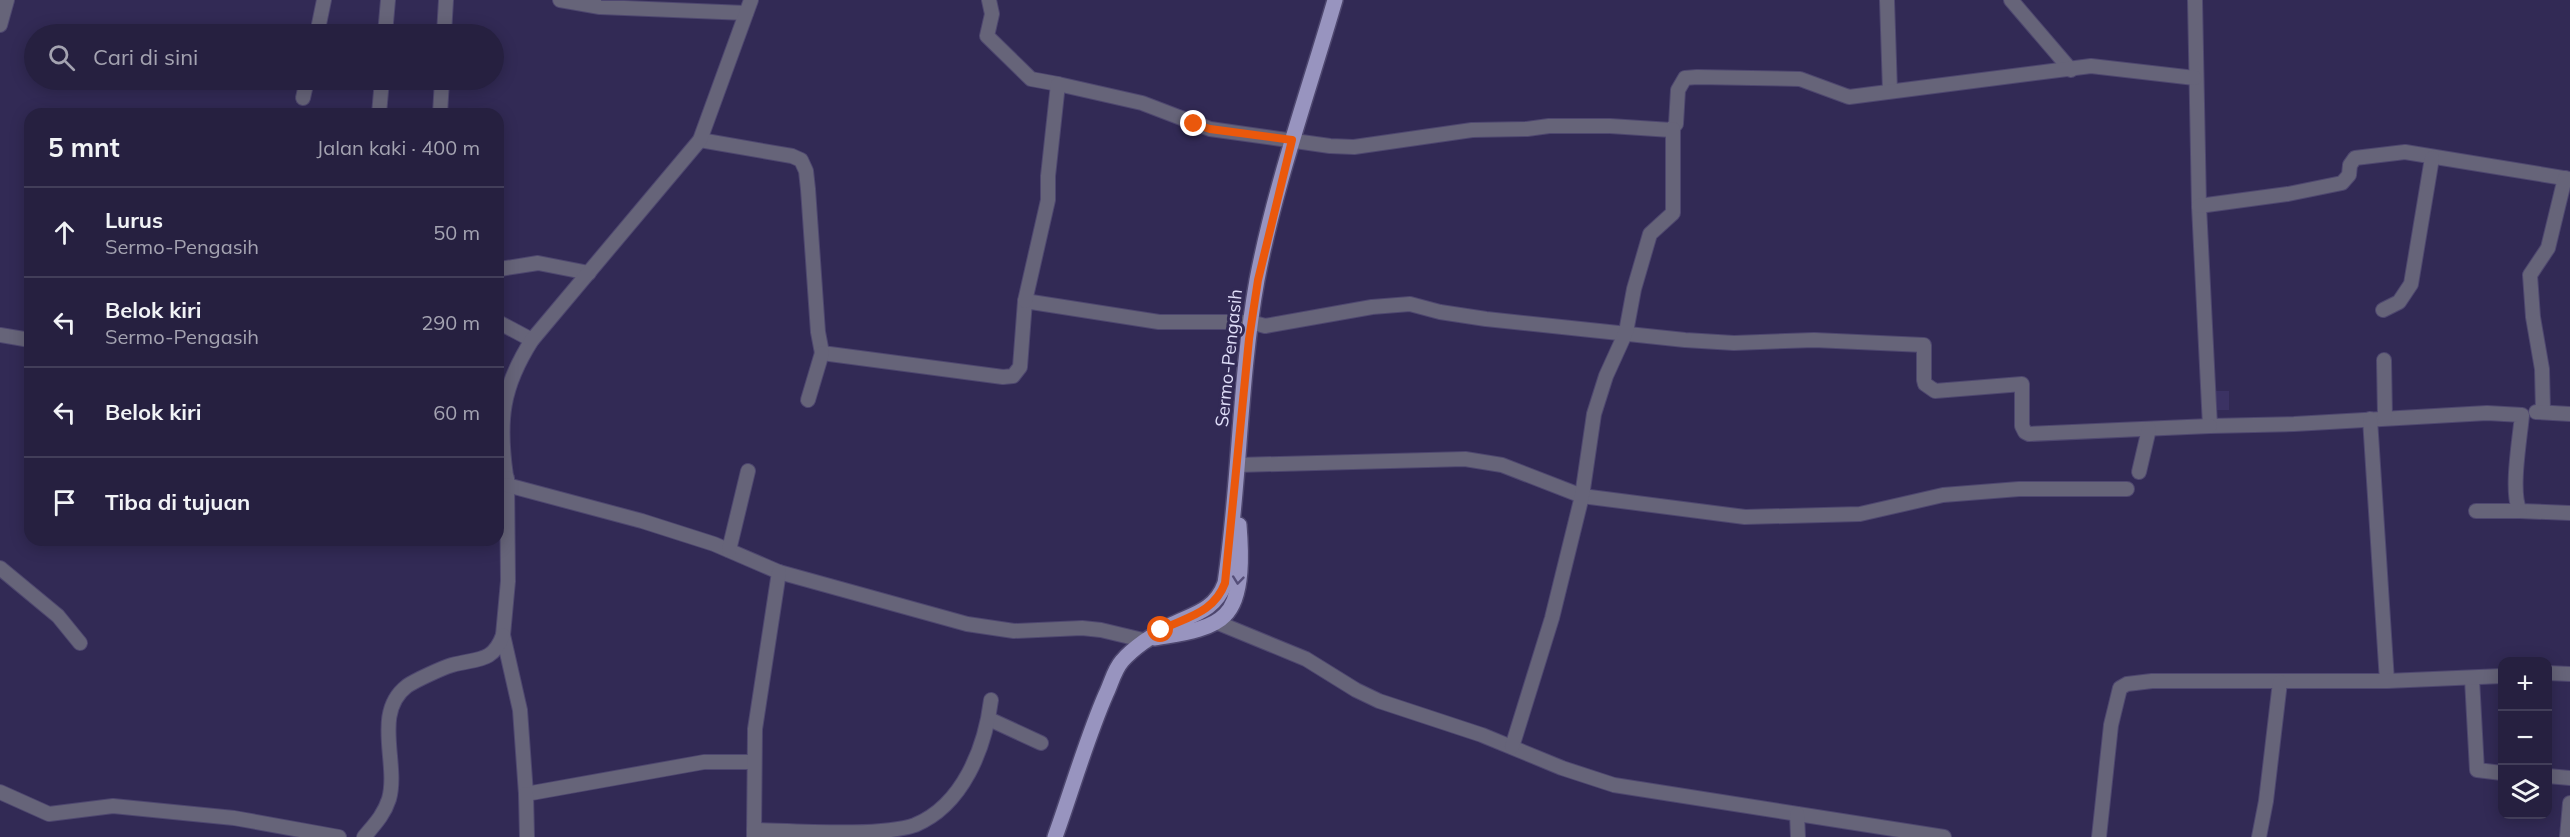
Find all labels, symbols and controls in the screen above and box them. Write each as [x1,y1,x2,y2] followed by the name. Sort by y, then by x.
[24,24,504,90] search box
[45,41,78,74] icon: search
[93,43,198,71] text: Cari di sini
[1180,110,1206,136] route end
[48,131,120,164] text: 5 mnt
[317,135,480,160] text: Jalan kaki · 400 m
[105,206,163,234] text: Lurus
[48,216,81,249] icon: ahead
[433,220,480,245] text: 50 m
[105,234,259,259] text: Sermo-Pengasih
[1210,288,1247,428] street label: Sermo-Pengasih
[105,296,201,324] text: Belok kiri
[48,306,81,339] icon: left
[421,310,480,335] text: 290 m
[105,324,259,349] text: Sermo-Pengasih
[48,396,81,429] icon: left
[105,398,201,426] text: Belok kiri
[433,400,480,425] text: 60 m
[48,486,81,519] icon: arrive
[105,488,250,516] text: Tiba di tujuan
[1232,575,1245,584] one-way arrow
[1147,616,1173,642] route start
[2498,657,2552,819] map controls
[2498,657,2552,711] button: +
[2498,711,2552,765] button: −
[2498,765,2552,819] button: layers

